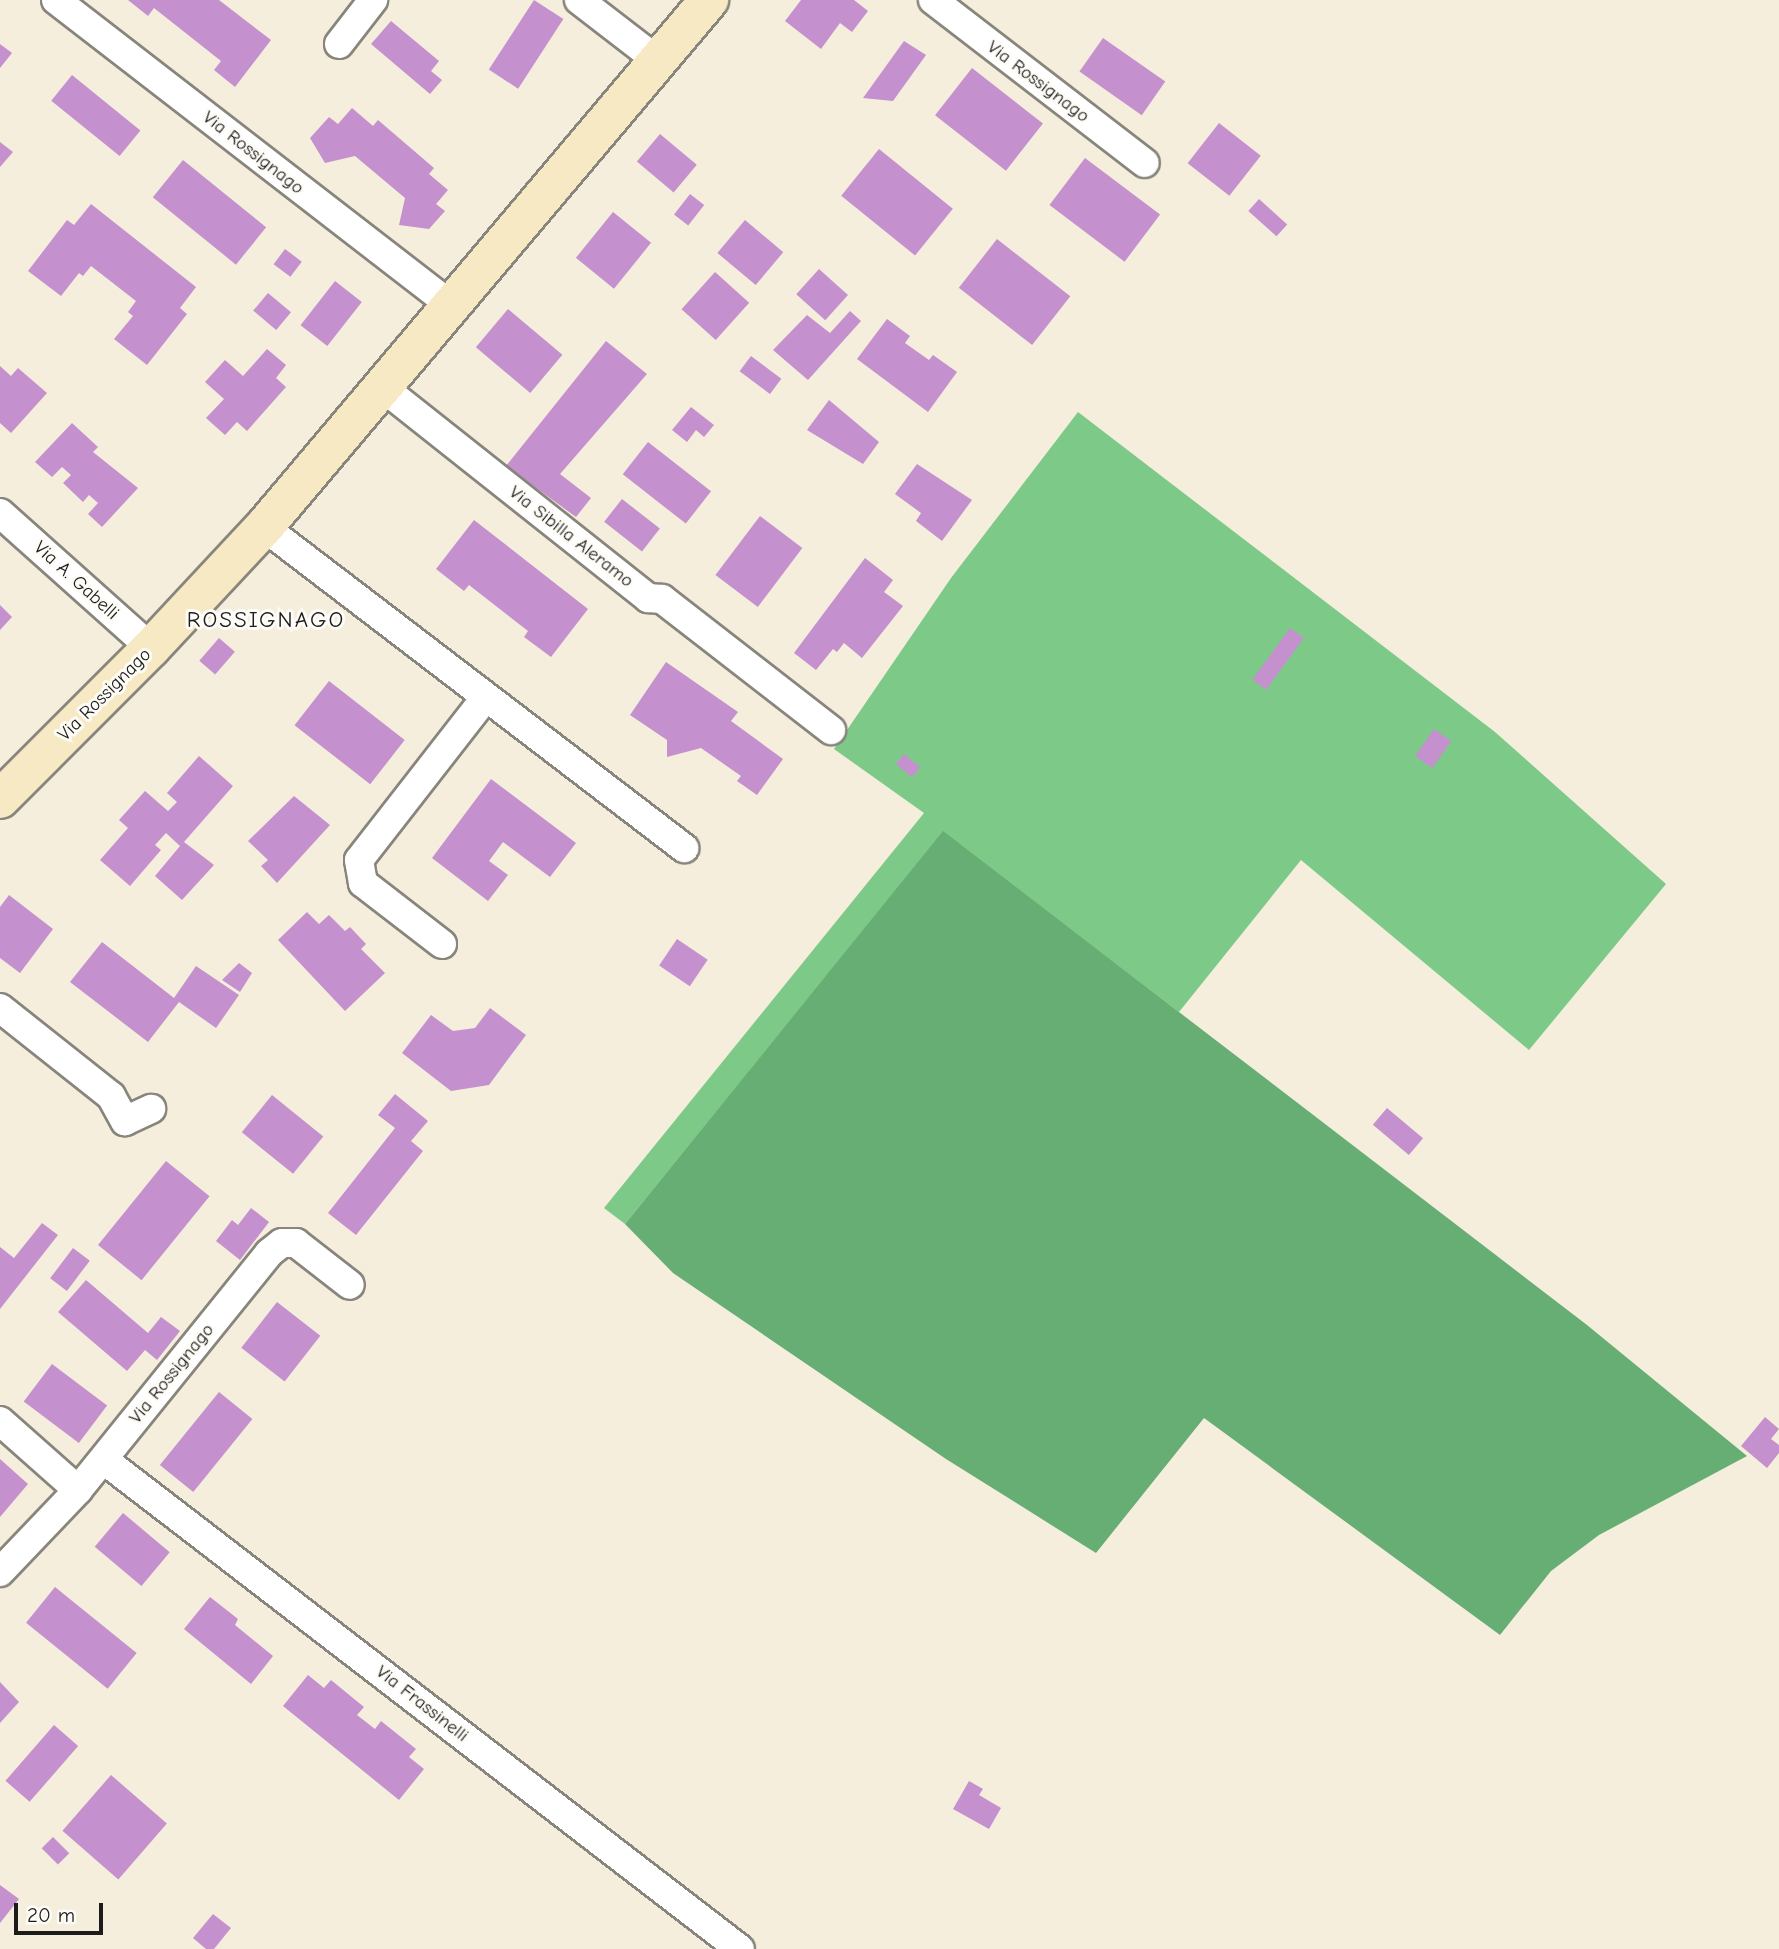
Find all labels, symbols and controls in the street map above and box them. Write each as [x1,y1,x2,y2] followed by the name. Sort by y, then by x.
[982,36,1094,128] street label: Via Rossignago
[198,106,308,200] street label: Via Rossignago
[504,481,638,593] street label: Via Sibilla Aleramo
[29,537,123,625] street label: Via A. Gabelli
[188,606,344,634] district label: ROSSIGNAGO
[54,644,156,746] street label: Via Rossignago
[125,1319,219,1429] street label: Via Rossignago
[371,1661,473,1747] street label: Via Frassinelli
[18,1890,107,1934] scale bar
[27,1903,75,1927] text: 20 m

